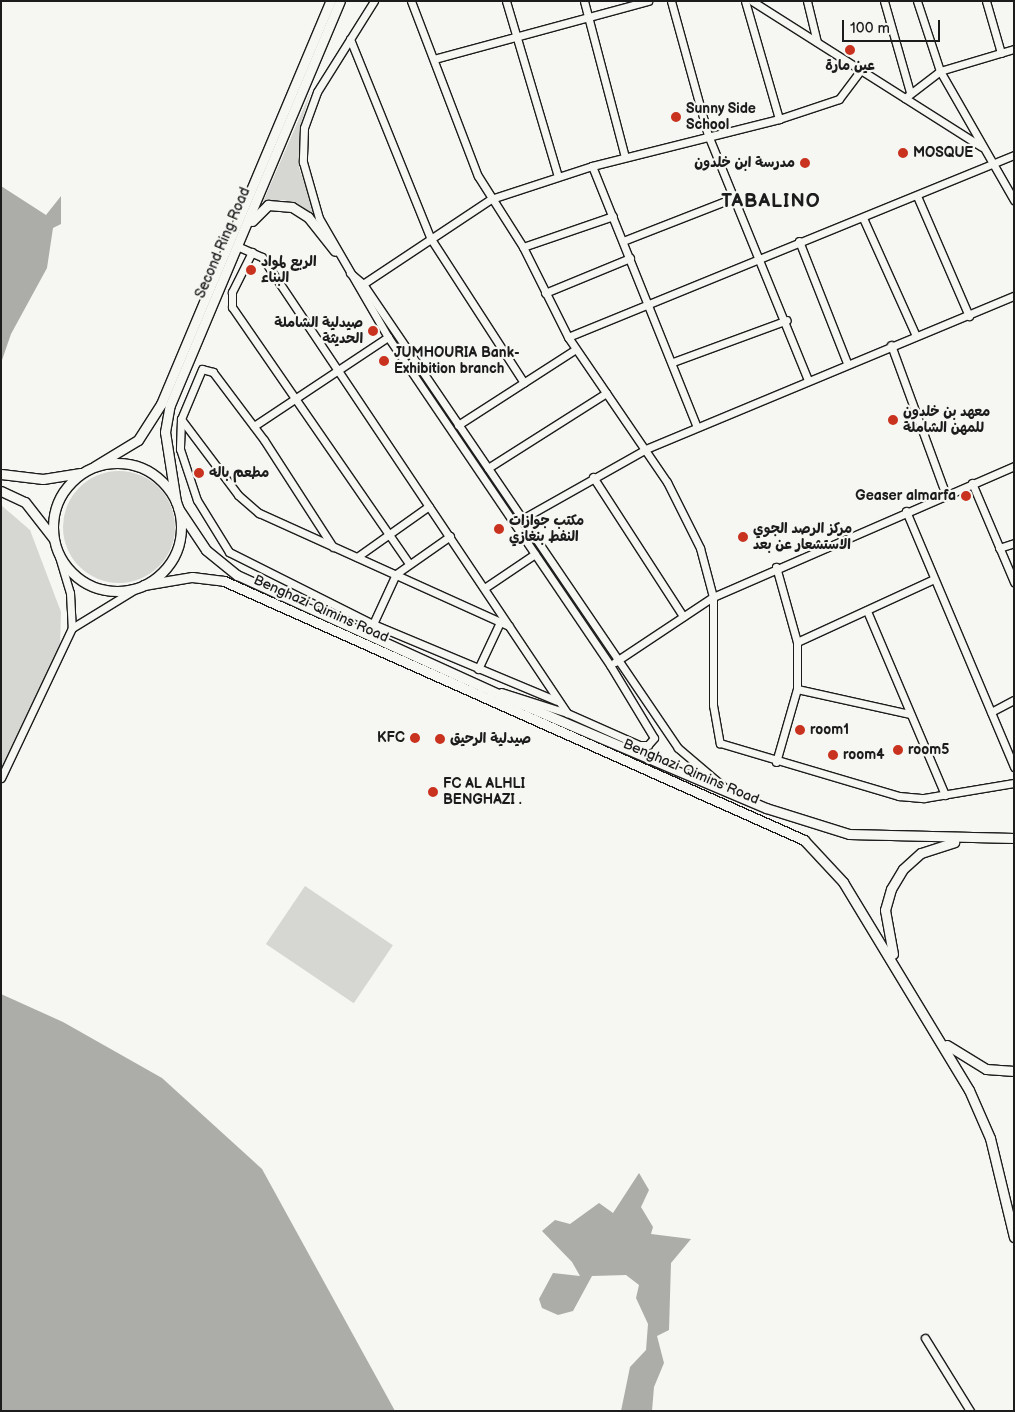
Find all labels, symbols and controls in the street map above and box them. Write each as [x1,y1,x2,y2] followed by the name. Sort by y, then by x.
[845,10,942,42] scale bar
[850,19,890,38] text: 100 m
[844,44,856,56] marker: عين مارة
[825,58,875,74] place label: عين مارة
[686,101,756,134] place label: Sunny Side School
[670,111,682,123] marker: Sunny Side School
[913,145,973,161] place label: MOSQUE
[897,147,909,159] marker: MOSQUE
[694,155,795,171] place label: مدرسة ابن خلدون
[799,157,811,169] marker: مدرسة ابن خلدون
[192,185,254,301] street label: Second Ring Road
[720,191,822,213] district label: TABALINO
[261,254,316,286] place label: الربع لمواد البناء
[245,264,257,276] marker: الربع لمواد البناء
[274,315,363,348] place label: صيدلية الشاملة الحديثة
[367,325,379,337] marker: صيدلية الشاملة الحديثة
[394,345,520,378] place label: JUMHOURIA Bank- Exhibition branch
[378,355,390,367] marker: JUMHOURIA Bank- Exhibition branch
[903,404,990,437] place label: معهد بن خلدون للمهن الشاملة
[887,414,899,426] marker: معهد بن خلدون للمهن الشاملة
[209,465,269,481] place label: مطعم باله
[193,467,205,479] marker: مطعم باله
[855,488,956,504] place label: Geaser almarfa
[960,490,972,502] marker: Geaser almarfa
[509,513,584,546] place label: مكتب جوازات النفط بنغازي
[753,521,852,554] place label: مركز الرصد الجوي الاستشعار عن بعد
[493,523,505,535] marker: مكتب جوازات النفط بنغازي
[737,531,749,543] marker: مركز الرصد الجوي الاستشعار عن بعد
[251,572,391,646] street label: Benghazi-Qimins Road
[810,722,849,738] place label: room1
[794,724,806,736] marker: room1
[377,730,405,746] place label: KFC
[450,731,531,747] place label: صيدلية الرحيق
[409,732,421,744] marker: KFC
[434,733,446,745] marker: صيدلية الرحيق
[620,736,762,808] street label: Benghazi-Qimins Road
[908,742,949,758] place label: room5
[892,744,904,756] marker: room5
[843,747,884,763] place label: room4
[827,749,839,761] marker: room4
[443,776,525,809] place label: FC AL ALHLI BENGHAZI .
[427,786,439,798] marker: FC AL ALHLI BENGHAZI .

